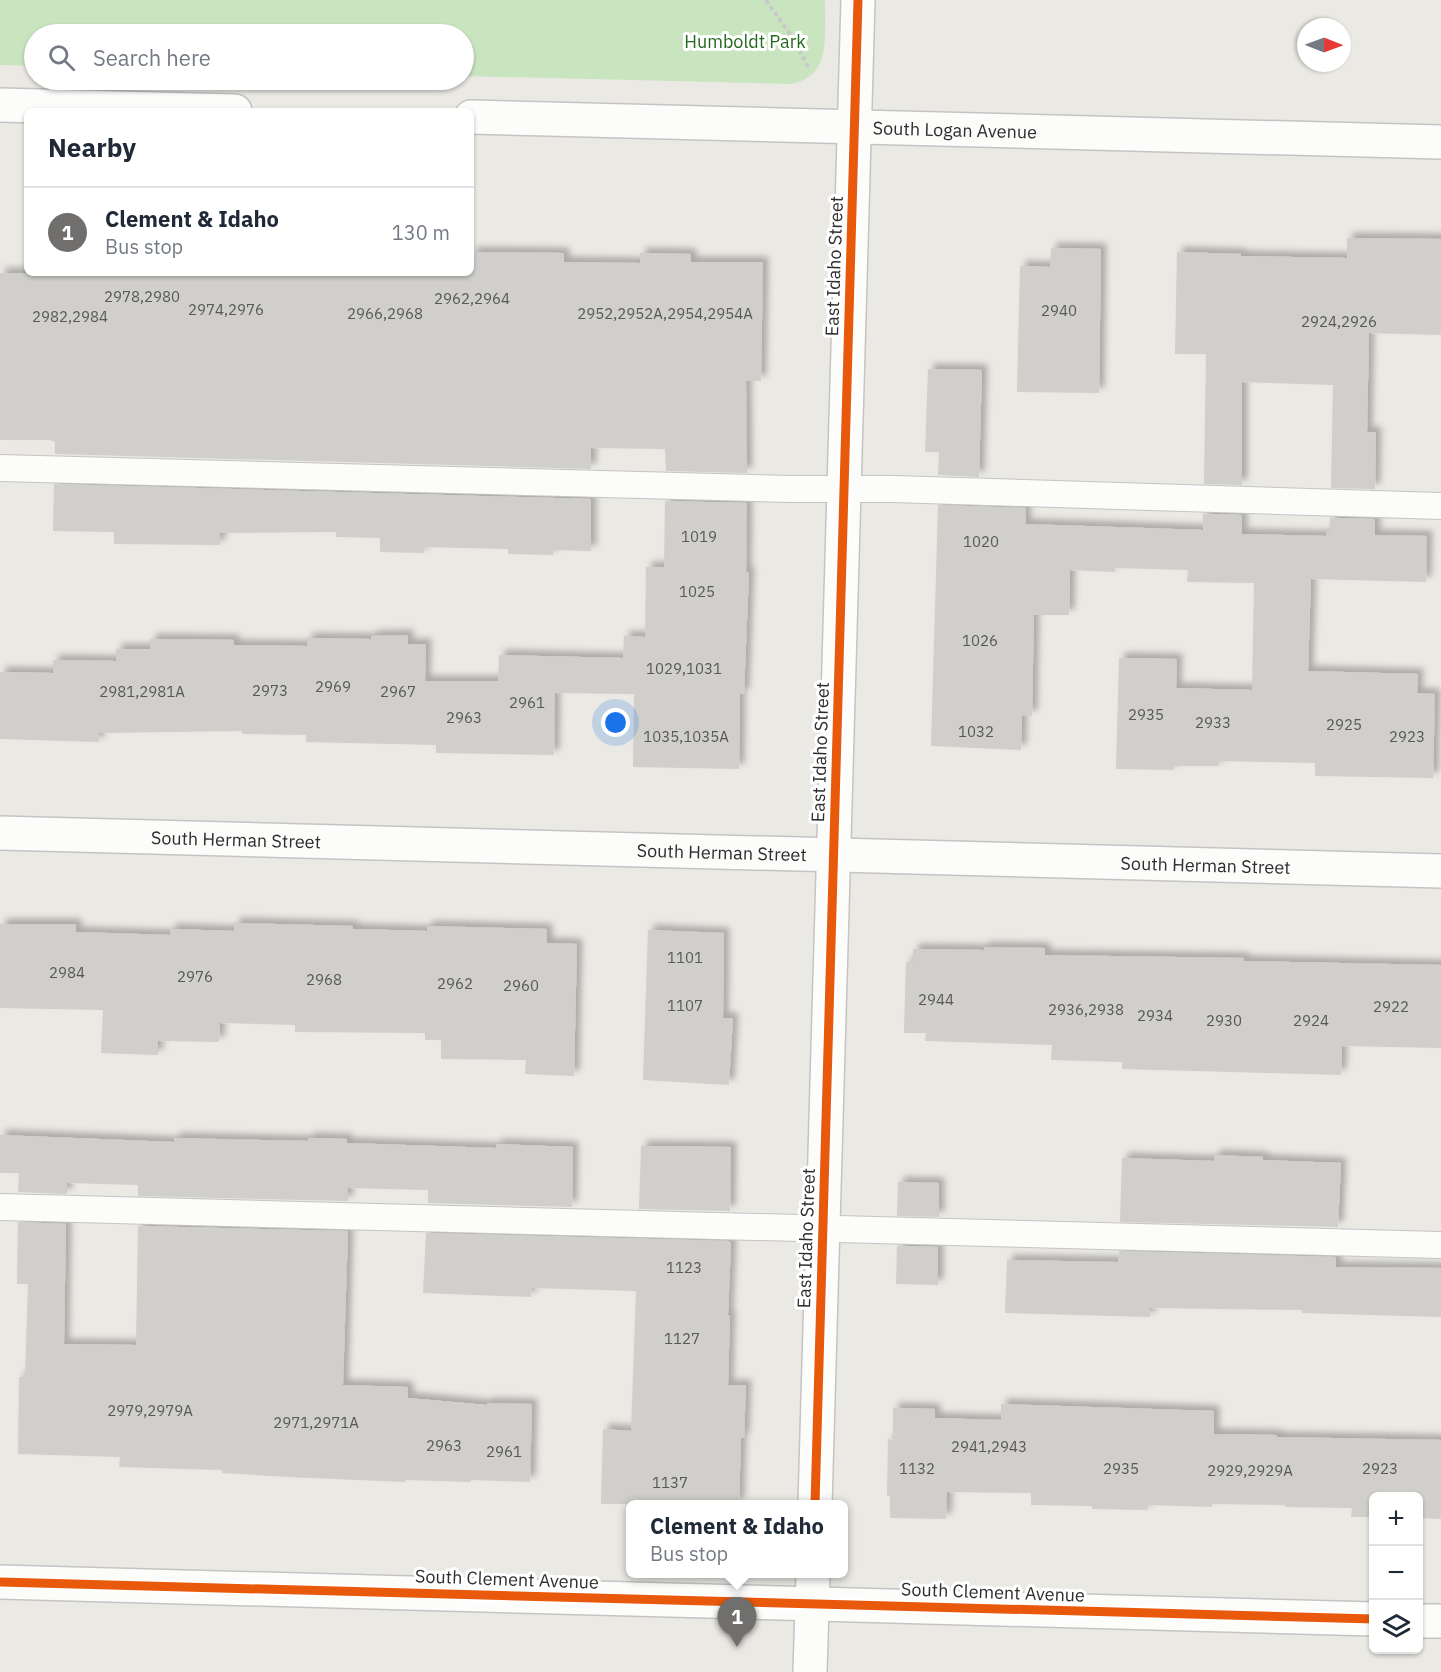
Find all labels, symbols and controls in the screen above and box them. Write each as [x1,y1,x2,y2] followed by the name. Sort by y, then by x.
[1297,18,1351,72] north arrow
[24,24,474,90] search box
[684,30,806,53] park label: Humboldt Park
[45,41,78,74] icon: search
[93,43,211,72] text: Search here
[872,116,1037,143] street label: South Logan Avenue
[48,130,136,164] text: Nearby
[820,195,848,337] street label: East Idaho Street
[105,204,279,233] text: Clement & Idaho
[62,219,74,246] text: 1
[392,219,450,246] text: 130 m
[105,233,183,260] text: Bus stop
[104,287,180,306] house number: 2978,2980
[434,289,510,308] house number: 2962,2964
[188,300,264,319] house number: 2974,2976
[1041,301,1077,320] house number: 2940
[347,304,423,323] house number: 2966,2968
[577,304,753,323] house number: 2952,2952A,2954,2954A
[32,307,108,326] house number: 2982,2984
[1301,312,1377,331] house number: 2924,2926
[681,527,717,546] house number: 1019
[963,532,999,551] house number: 1020
[679,582,715,601] house number: 1025
[962,631,998,650] house number: 1026
[646,659,722,678] house number: 1029,1031
[315,677,351,696] house number: 2969
[252,681,288,700] house number: 2973
[806,681,834,823] street label: East Idaho Street
[99,682,185,701] house number: 2981,2981A
[380,682,416,701] house number: 2967
[509,693,545,712] house number: 2961
[1128,705,1164,724] house number: 2935
[446,708,482,727] house number: 2963
[601,708,630,737] your location
[1195,713,1231,732] house number: 2933
[1326,715,1362,734] house number: 2925
[958,722,994,741] house number: 1032
[643,727,729,746] house number: 1035,1035A
[1389,727,1425,746] house number: 2923
[151,825,321,853] street label: South Herman Street
[636,838,807,866] street label: South Herman Street
[1120,851,1291,879] street label: South Herman Street
[667,948,703,967] house number: 1101
[49,963,85,982] house number: 2984
[177,967,213,986] house number: 2976
[306,970,342,989] house number: 2968
[437,974,473,993] house number: 2962
[503,976,539,995] house number: 2960
[918,990,954,1009] house number: 2944
[667,996,703,1015] house number: 1107
[1373,997,1409,1016] house number: 2922
[1048,1000,1124,1019] house number: 2936,2938
[1137,1006,1173,1025] house number: 2934
[1206,1011,1242,1030] house number: 2930
[1293,1011,1329,1030] house number: 2924
[792,1167,820,1309] street label: East Idaho Street
[666,1258,702,1277] house number: 1123
[664,1329,700,1348] house number: 1127
[107,1401,193,1420] house number: 2979,2979A
[273,1413,359,1432] house number: 2971,2971A
[426,1436,462,1455] house number: 2963
[951,1437,1027,1456] house number: 2941,2943
[486,1442,522,1461] house number: 2961
[899,1459,935,1478] house number: 1132
[1103,1459,1139,1478] house number: 2935
[1362,1459,1398,1478] house number: 2923
[1207,1461,1293,1480] house number: 2929,2929A
[652,1473,688,1492] house number: 1137
[1369,1492,1423,1654] map controls
[1369,1492,1423,1546] button: +
[626,1500,848,1578] popup
[650,1511,824,1540] text: Clement & Idaho
[650,1540,728,1567] text: Bus stop
[1369,1546,1423,1600] button: −
[415,1564,599,1594] street label: South Clement Avenue
[901,1577,1085,1607] street label: South Clement Avenue
[718,1598,756,1647] pin: 1
[1369,1600,1423,1654] button: layers

